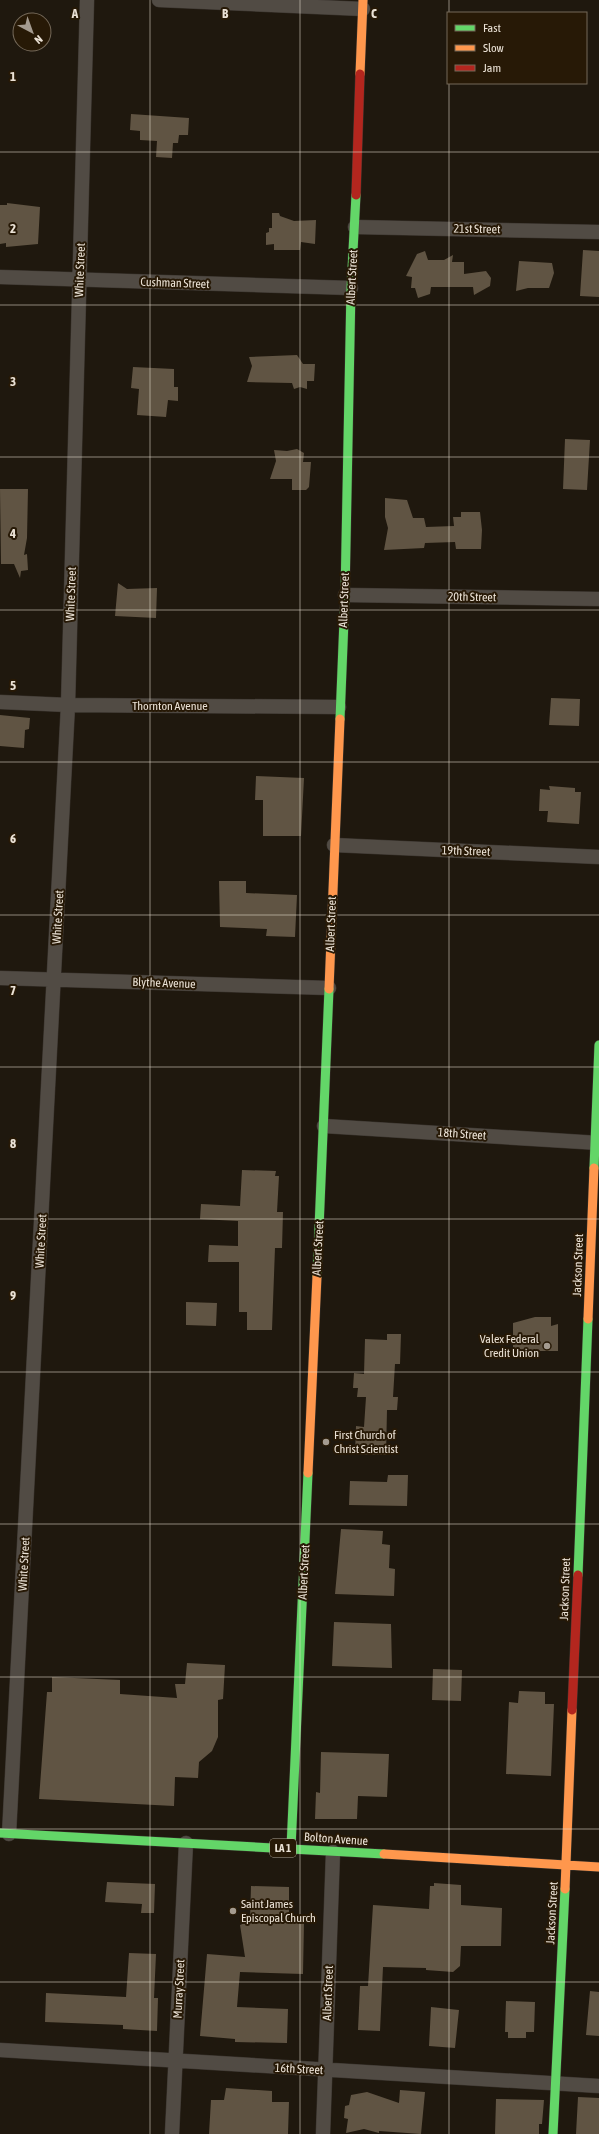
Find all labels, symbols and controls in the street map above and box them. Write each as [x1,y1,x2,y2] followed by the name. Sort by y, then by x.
[71,6,79,21] text: A
[222,6,229,21] text: B
[371,6,377,21] text: C
[12,12,52,52] north arrow
[447,12,587,84] legend
[483,21,501,35] text: Fast
[32,33,45,46] text: N
[483,41,504,55] text: Slow
[483,61,501,75] text: Jam
[10,69,16,84] text: 1
[10,221,16,236] text: 2
[453,222,501,236] street label: 21st Street
[72,242,88,297] street label: White Street
[344,249,360,305] street label: Albert Street
[140,275,210,291] street label: Cushman Street
[10,374,16,389] text: 3
[9,526,16,541] text: 4
[63,566,79,621] street label: White Street
[336,572,352,628] street label: Albert Street
[448,590,497,604] street label: 20th Street
[10,678,16,693] text: 5
[132,699,208,713] street label: Thornton Avenue
[10,831,16,846] text: 6
[442,843,491,859] street label: 19th Street
[50,889,66,944] street label: White Street
[323,896,339,952] street label: Albert Street
[132,975,196,991] street label: Blythe Avenue
[10,983,16,998] text: 7
[437,1125,487,1143] street label: 18th Street
[10,1136,16,1151] text: 8
[33,1213,49,1268] street label: White Street
[310,1220,326,1276] street label: Albert Street
[570,1233,586,1297] street label: Jackson Street
[10,1288,16,1303] text: 9
[480,1332,540,1360] place label: Valex Federal Credit Union
[542,1341,552,1351] marker: Valex Federal Credit Union
[334,1428,399,1456] place label: First Church of Christ Scientist
[321,1437,331,1447] marker: First Church of Christ Scientist
[16,1536,32,1591] street label: White Street
[296,1544,312,1600] street label: Albert Street
[557,1557,573,1621] street label: Jackson Street
[304,1830,368,1848] street label: Bolton Avenue
[270,1839,296,1857] road number: LA 1
[543,1881,561,1945] street label: Jackson Street
[241,1897,316,1925] place label: Saint James Episcopal Church
[228,1906,238,1916] marker: Saint James Episcopal Church
[170,1959,188,2019] street label: Murray Street
[320,1965,336,2021] street label: Albert Street
[274,2061,324,2077] street label: 16th Street

